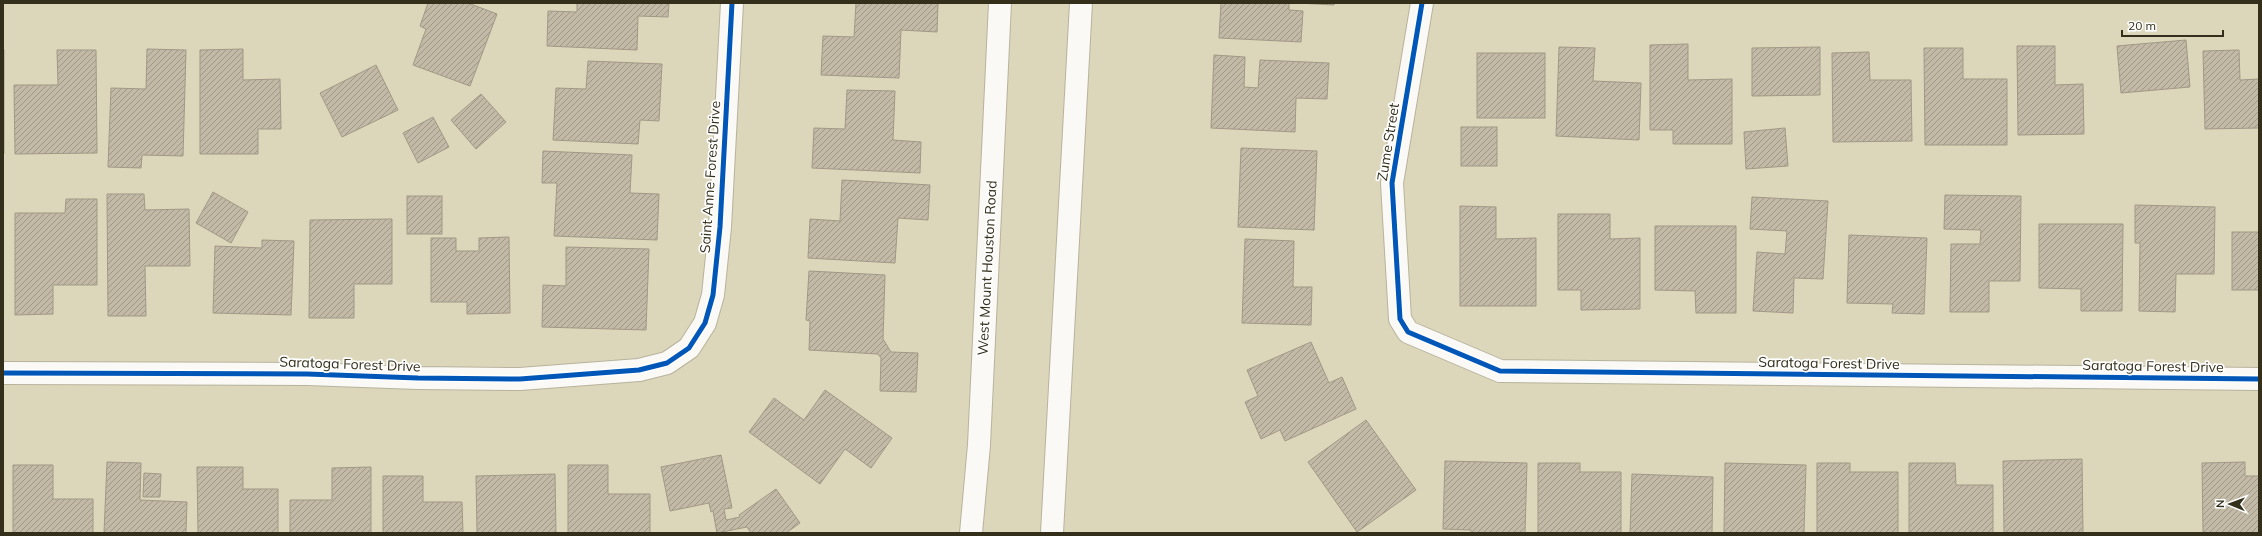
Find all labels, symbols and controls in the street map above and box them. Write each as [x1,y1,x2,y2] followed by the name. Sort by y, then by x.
[2122,12,2223,38] scale bar
[2128,18,2156,33] text: 20 m
[696,100,724,254] street label: Saint Anne Forest Drive
[1373,102,1403,182] street label: Zume Street
[973,180,1001,356] street label: West Mount Houston Road
[279,353,421,375] street label: Saratoga Forest Drive
[1758,353,1900,373] street label: Saratoga Forest Drive
[2082,356,2224,376] street label: Saratoga Forest Drive
[2210,484,2250,524] north arrow
[2213,500,2227,508] text: N

